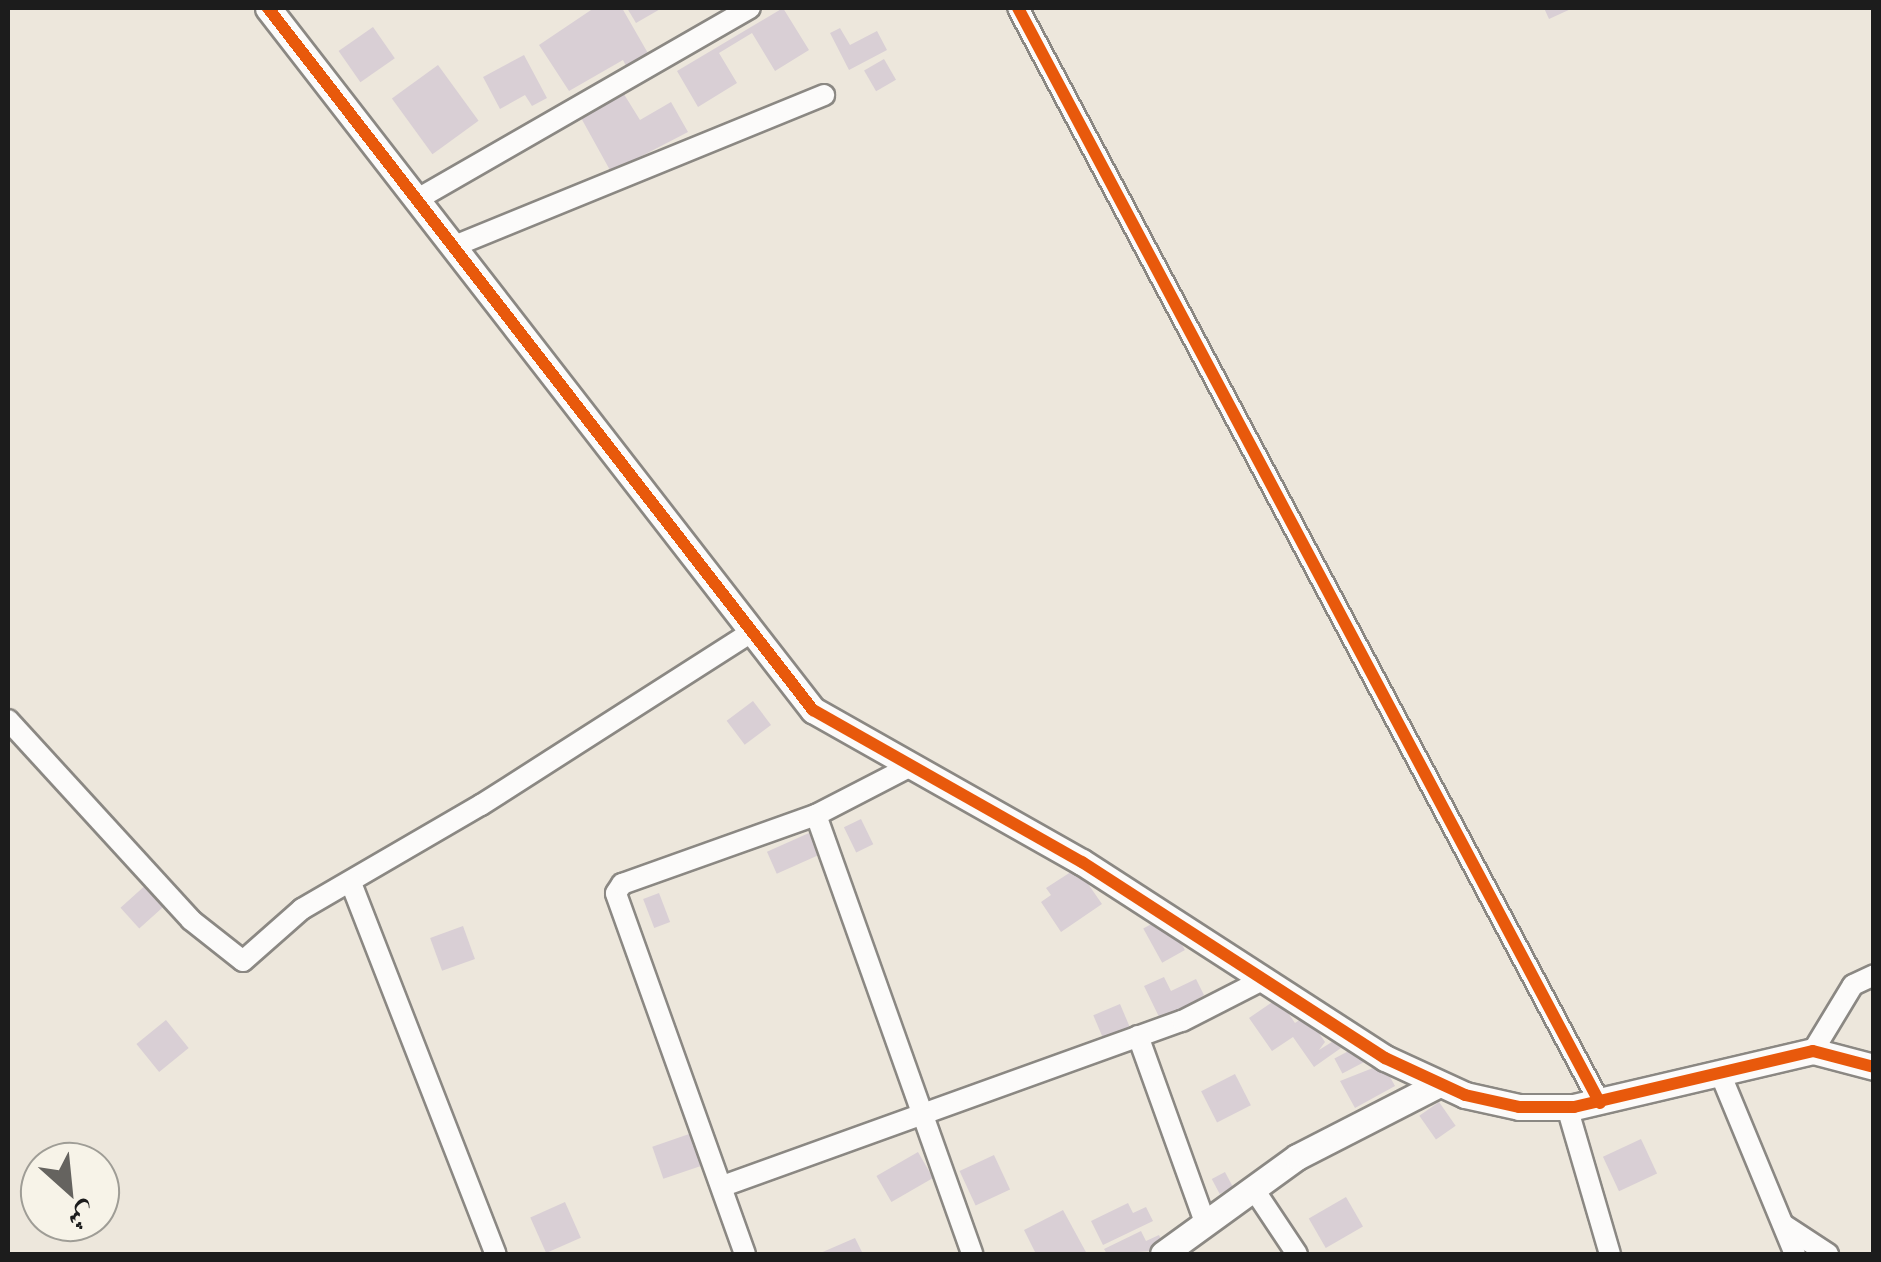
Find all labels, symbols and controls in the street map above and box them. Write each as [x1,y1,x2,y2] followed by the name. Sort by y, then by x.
[20,1142,120,1242] north arrow
[63,1195,103,1238] text: ش

